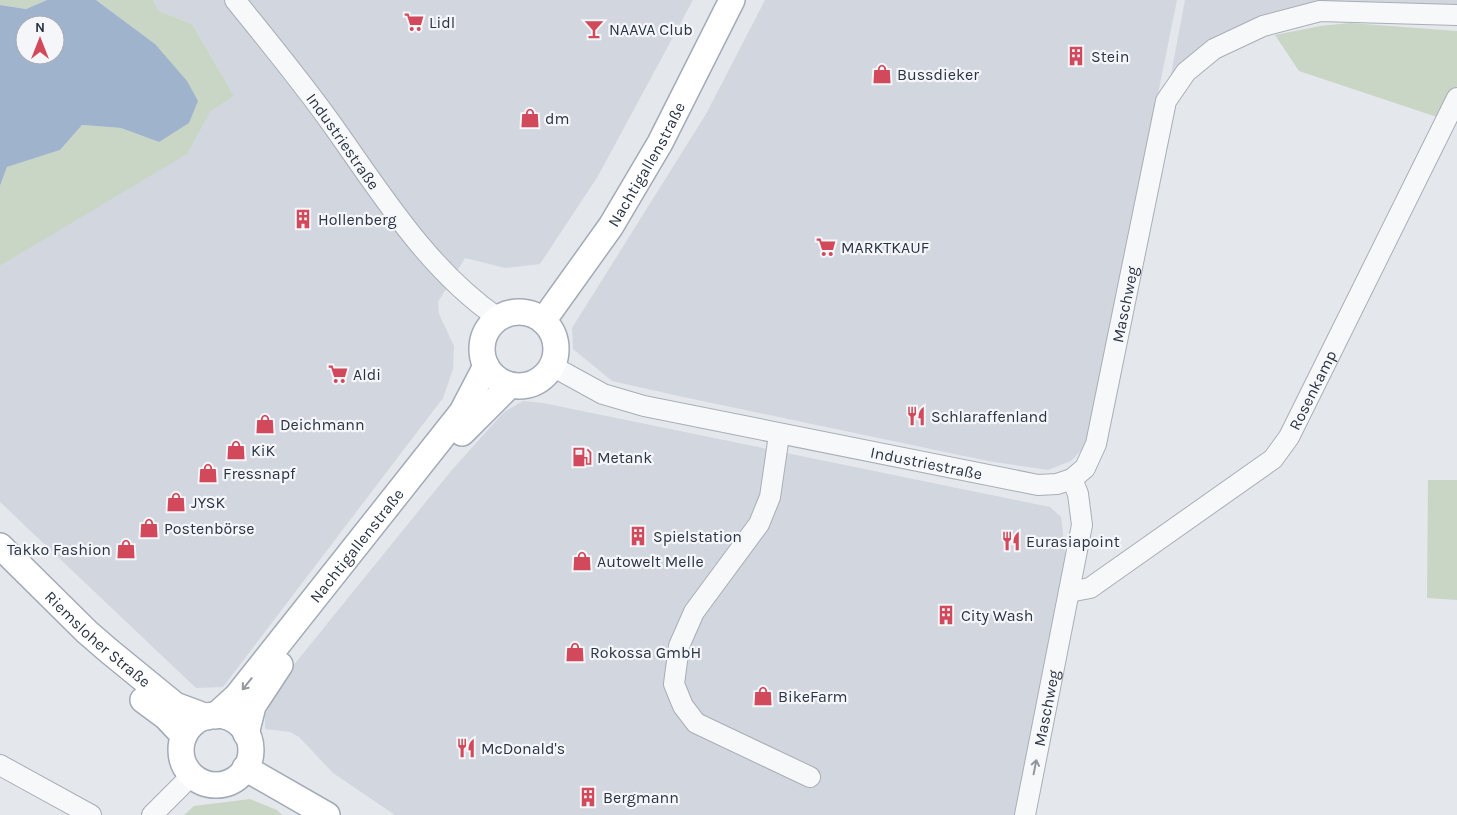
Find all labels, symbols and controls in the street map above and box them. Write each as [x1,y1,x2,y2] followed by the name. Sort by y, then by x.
[403,11,425,33] supermarket icon: Lidl
[429,13,455,32] place label: Lidl
[15,15,65,65] north arrow
[583,18,605,40] bar icon: NAAVA Club
[35,19,45,36] text: N
[609,20,693,39] place label: NAAVA Club
[1065,45,1087,67] building icon: Stein
[1091,47,1129,66] place label: Stein
[871,63,893,85] shop icon: Bussdieker
[897,65,979,84] place label: Bussdieker
[303,89,384,193] street label: Industriestraße
[603,99,689,230] street label: Nachtigallenstraße
[519,107,541,129] shop icon: dm
[545,109,569,128] place label: dm
[292,208,314,230] building icon: Hollenberg
[318,210,397,229] place label: Hollenberg
[815,236,837,258] supermarket icon: MARKTKAUF
[841,238,929,257] place label: MARKTKAUF
[1107,264,1142,344] street label: Maschweg
[1284,347,1340,433] street label: Rosenkamp
[327,363,349,385] supermarket icon: Aldi
[353,365,381,384] place label: Aldi
[905,405,927,427] restaurant icon: Schlaraffenland
[931,407,1048,426] place label: Schlaraffenland
[254,413,276,435] shop icon: Deichmann
[280,415,365,434] place label: Deichmann
[225,439,247,461] shop icon: KiK
[251,441,275,460] place label: KiK
[869,442,984,483] street label: Industriestraße
[571,446,593,468] fuel station icon: Metank
[597,448,652,467] place label: Metank
[197,462,219,484] shop icon: Fressnapf
[223,464,296,483] place label: Fressnapf
[305,484,407,606] street label: Nachtigallenstraße
[165,491,187,513] shop icon: JYSK
[191,493,225,512] place label: JYSK
[138,517,160,539] shop icon: Postenbörse
[164,519,255,538] place label: Postenbörse
[627,525,649,547] building icon: Spielstation
[653,527,742,546] place label: Spielstation
[1000,530,1022,552] restaurant icon: Eurasiapoint
[1026,532,1120,551] place label: Eurasiapoint
[115,538,137,560] shop icon: Takko Fashion
[7,540,111,559] place label: Takko Fashion
[571,550,593,572] shop icon: Autowelt Melle
[597,552,704,571] place label: Autowelt Melle
[41,587,155,691] street label: Riemsloher Straße
[935,604,957,626] building icon: City Wash
[961,606,1034,625] place label: City Wash
[564,641,586,663] shop icon: Rokossa GmbH
[590,643,701,662] place label: Rokossa GmbH
[1029,668,1063,748] street label: Maschweg
[242,677,252,691] one-way arrow
[752,685,774,707] shop icon: BikeFarm
[778,687,848,706] place label: BikeFarm
[455,737,477,759] restaurant icon: McDonald's
[481,739,565,758] place label: McDonald's
[1030,760,1040,776] one-way arrow
[577,786,599,808] building icon: Bergmann
[603,788,679,807] place label: Bergmann

